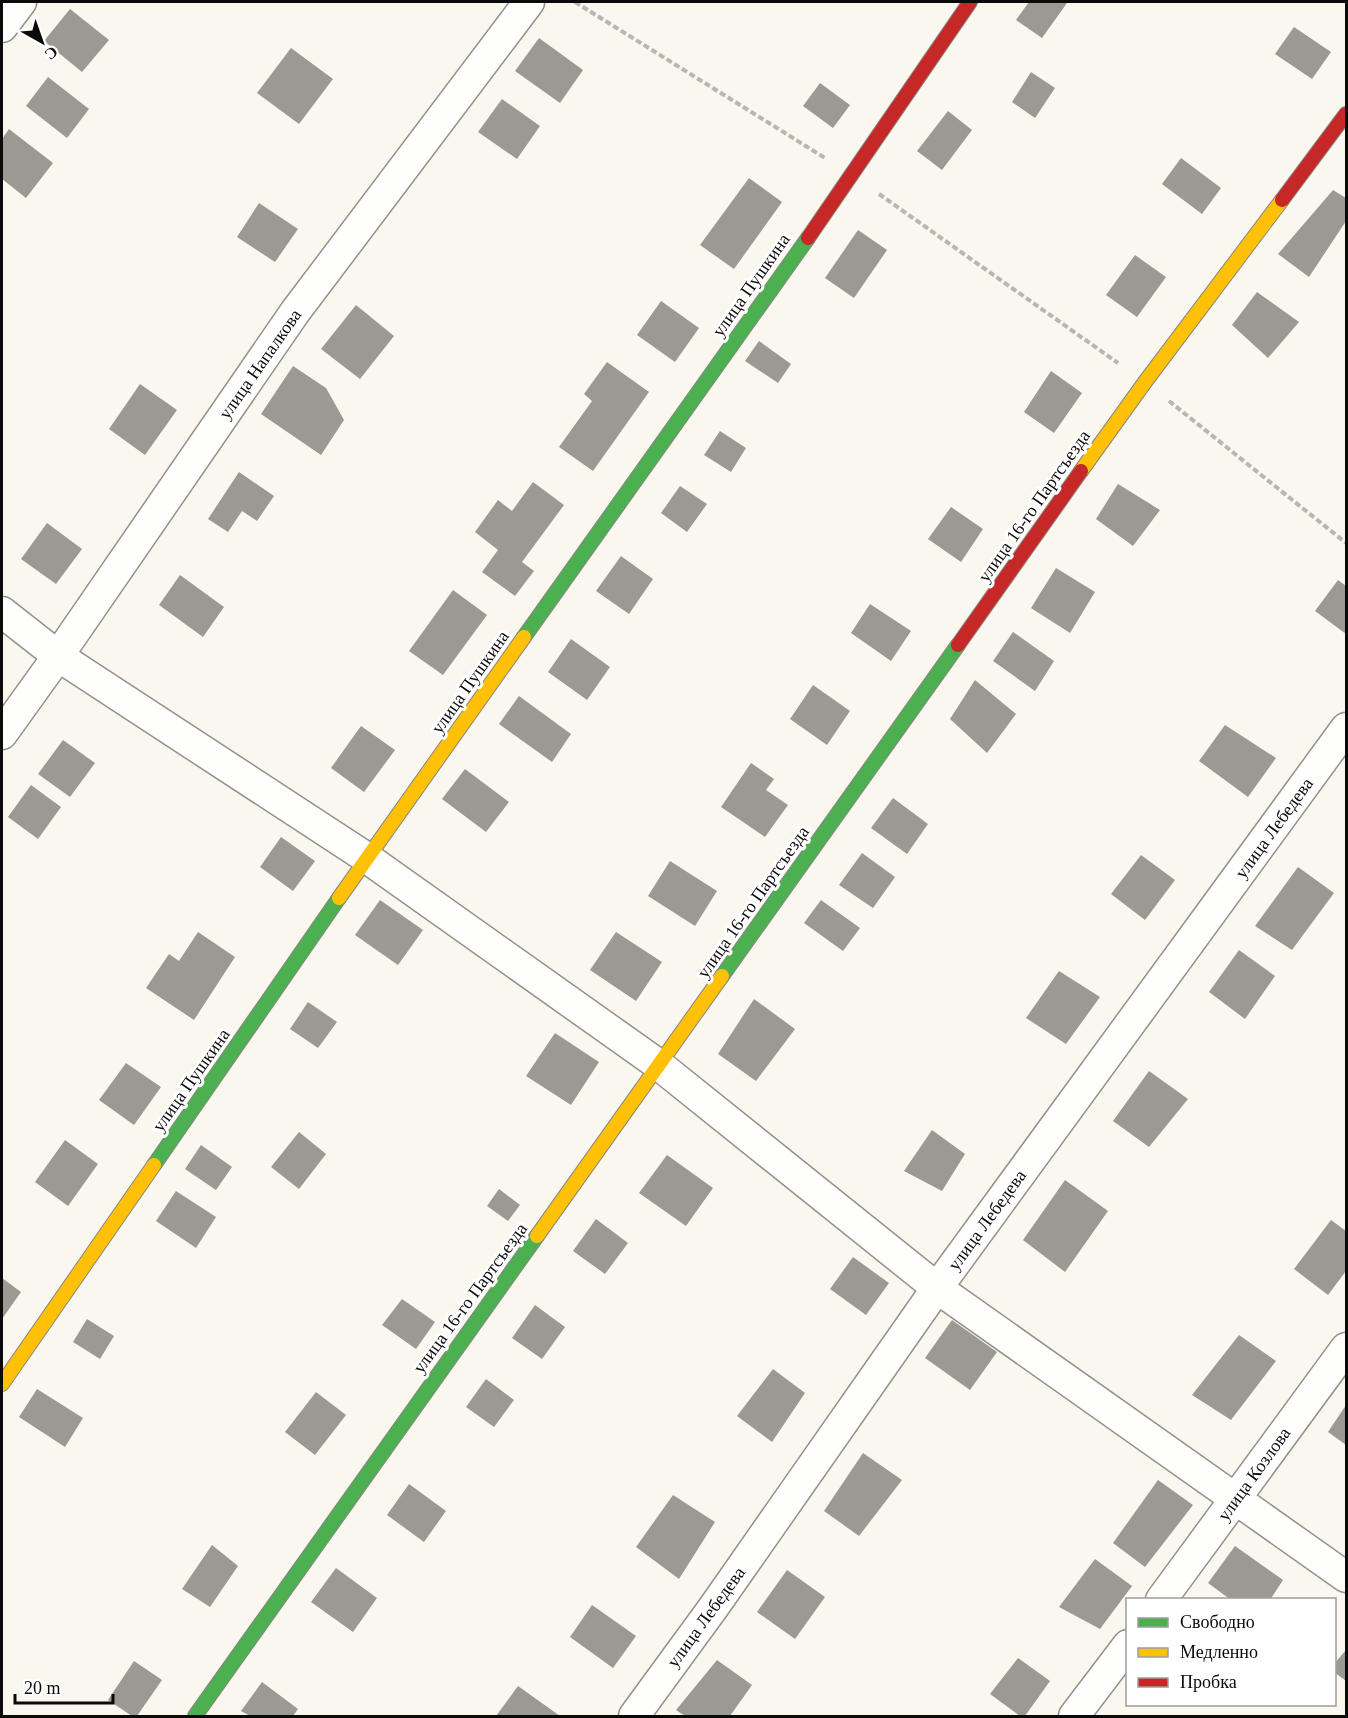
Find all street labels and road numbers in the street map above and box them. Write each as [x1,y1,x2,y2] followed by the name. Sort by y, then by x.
[708,230,794,340] street label: улица Пушкина
[215,305,305,423] street label: улица Напалкова
[974,426,1094,586] street label: улица 16-го Партсъезда
[427,627,513,737] street label: улица Пушкина
[1231,774,1317,882] street label: улица Лебедева
[693,822,813,982] street label: улица 16-го Партсъезда
[148,1025,234,1135] street label: улица Пушкина
[944,1166,1030,1274] street label: улица Лебедева
[409,1219,531,1377] street label: улица 16-го Партсъезда
[1213,1423,1295,1525] street label: улица Козлова
[663,1563,749,1671] street label: улица Лебедева

